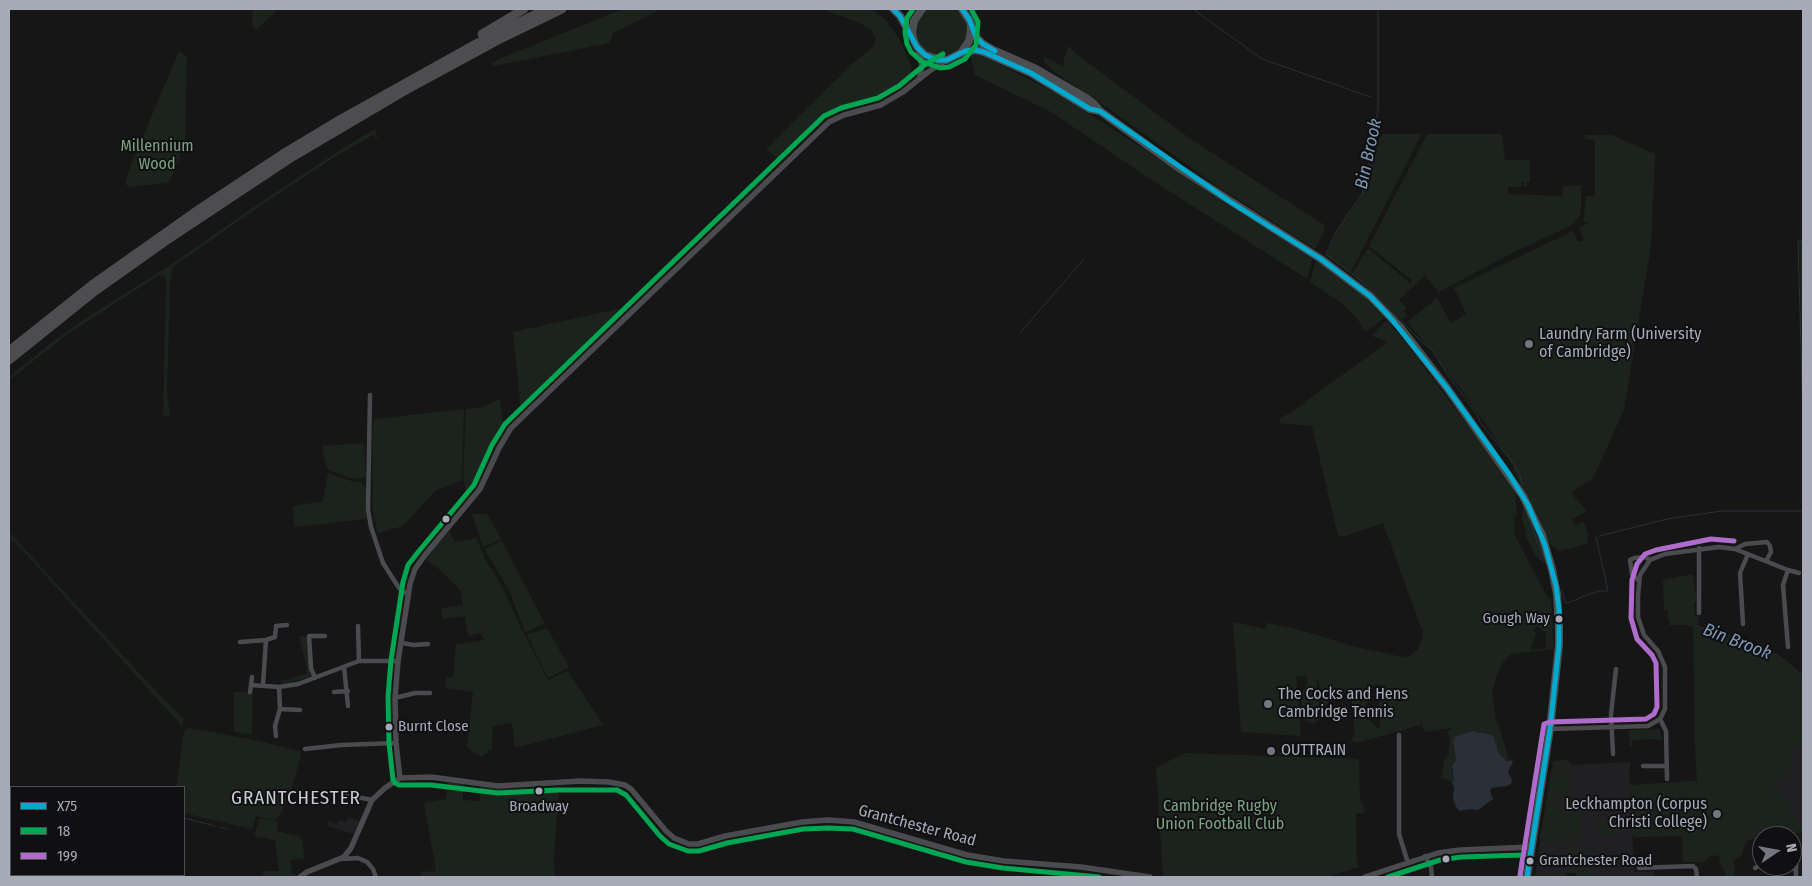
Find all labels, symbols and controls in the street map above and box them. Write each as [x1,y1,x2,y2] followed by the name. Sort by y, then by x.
[1351,117,1387,191] water label: Bin Brook
[120,137,194,175] park label: Millennium Wood
[1539,325,1701,363] place label: Laundry Farm (University of Cambridge)
[1523,338,1535,350] marker: Laundry Farm (University of Cambridge)
[441,514,451,524] unlabelled marker
[1483,610,1550,628] place label: Gough Way
[1554,614,1564,624] marker: Gough Way
[1700,619,1774,665] water label: Bin Brook
[1278,685,1408,723] place label: The Cocks and Hens Cambridge Tennis
[1262,698,1274,710] marker: The Cocks and Hens Cambridge Tennis
[398,718,469,736] place label: Burnt Close
[384,722,394,732] marker: Burnt Close
[1281,741,1346,761] place label: OUTTRAIN
[1265,745,1277,757] marker: OUTTRAIN
[10,786,185,876] legend
[534,786,544,796] marker: Broadway
[230,788,362,810] district label: GRANTCHESTER
[1565,795,1707,833] place label: Leckhampton (Corpus Christi College)
[57,797,77,815] text: X75
[1156,797,1284,835] park label: Cambridge Rugby Union Football Club
[509,798,569,816] place label: Broadway
[856,801,978,851] street label: Grantchester Road
[1711,808,1723,820] marker: Leckhampton (Corpus Christi College)
[57,822,70,840] text: 18
[1752,826,1802,876] north arrow
[1782,842,1800,854] text: N
[57,847,77,865] text: 199
[1539,852,1652,870] place label: Grantchester Road
[1441,854,1451,864] unlabelled marker
[1525,856,1535,866] marker: Grantchester Road

